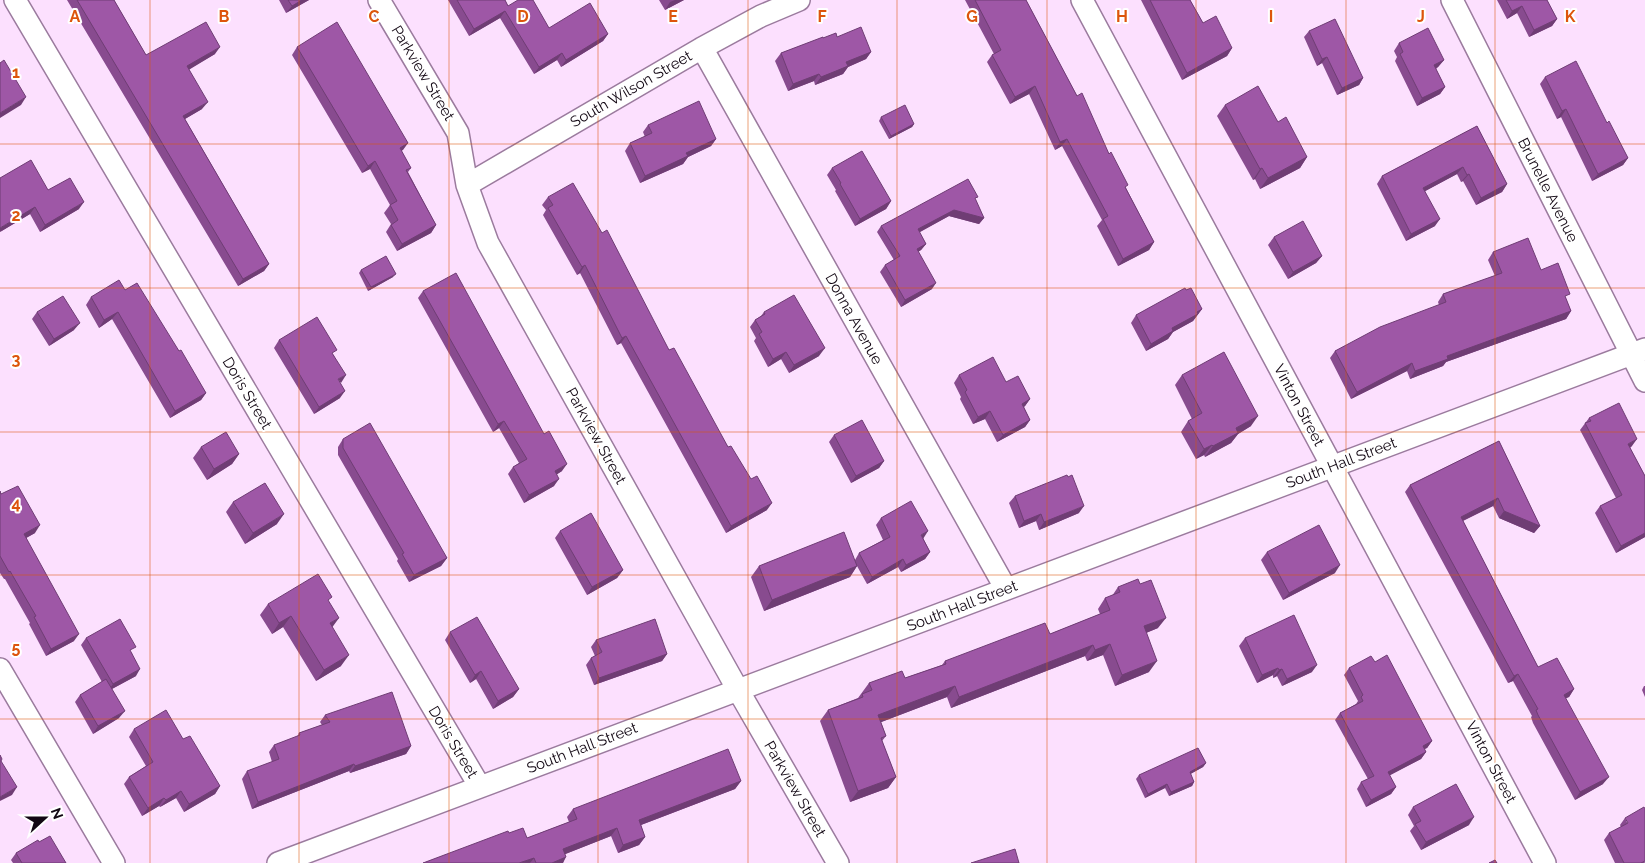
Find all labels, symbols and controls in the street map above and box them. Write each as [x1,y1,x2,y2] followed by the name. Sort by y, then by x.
[70,7,81,26] text: A
[219,7,230,26] text: B
[369,7,380,26] text: C
[517,7,529,26] text: D
[668,7,678,26] text: E
[817,7,827,26] text: F
[966,7,978,26] text: G
[1116,7,1128,26] text: H
[1269,7,1273,26] text: I
[1417,7,1425,26] text: J
[1565,7,1576,26] text: K
[388,22,458,124] street label: Parkview Street
[567,47,695,131] street label: South Wilson Street
[12,63,20,82] text: 1
[1514,135,1582,245] street label: Brunelle Avenue
[11,206,21,225] text: 2
[822,270,887,368] street label: Donna Avenue
[12,350,21,369] text: 3
[218,354,276,432] street label: Doris Street
[1270,361,1328,449] street label: Vinton Street
[562,385,630,487] street label: Parkview Street
[1283,434,1399,492] street label: South Hall Street
[11,494,21,513] text: 4
[904,577,1020,635] street label: South Hall Street
[12,638,21,657] text: 5
[424,703,482,781] street label: Doris Street
[1462,718,1520,806] street label: Vinton Street
[524,719,640,777] street label: South Hall Street
[760,738,830,840] street label: Parkview Street
[20,793,70,843] north arrow
[48,805,67,821] text: N

